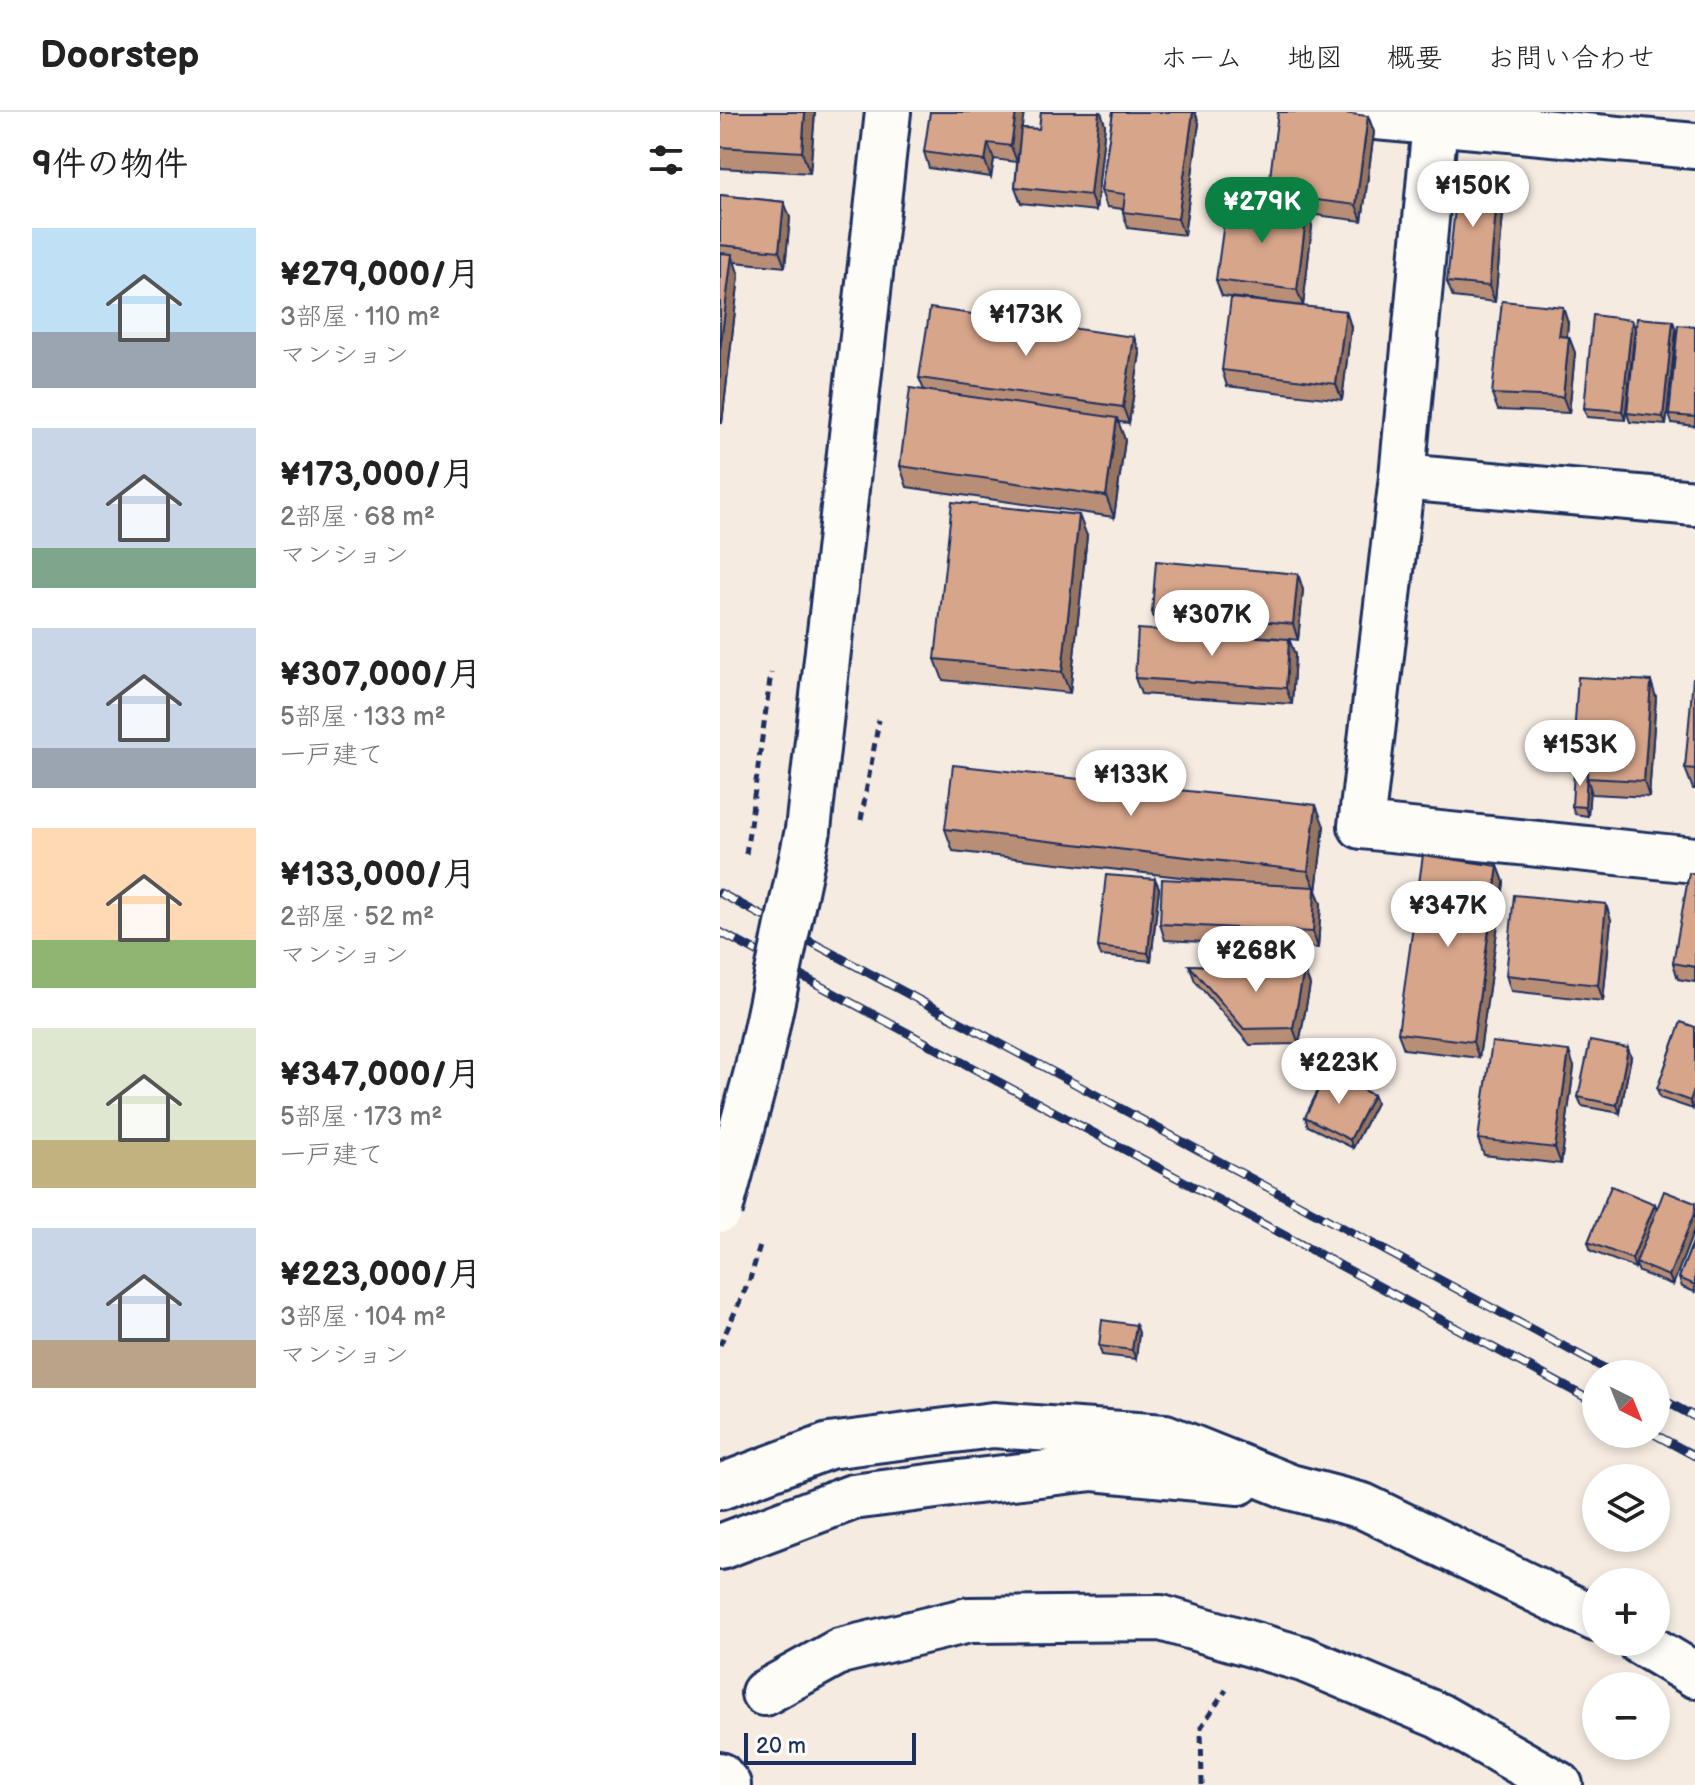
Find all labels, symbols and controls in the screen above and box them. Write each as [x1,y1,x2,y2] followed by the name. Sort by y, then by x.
[40,33,199,78] text: Doorstep
[1160,42,1243,75] text: ホーム
[1287,42,1343,75] text: 地図
[1387,42,1443,75] text: 概要
[1487,42,1655,75] text: お問い合わせ
[644,138,688,182] icon: filters
[32,144,188,185] text: 9件の物件
[1417,161,1529,229] pin: ¥150K
[1435,171,1511,202] text: ¥150K
[1206,177,1318,245] pin: ¥279K
[1223,187,1301,218] text: ¥279K
[280,254,480,295] text: ¥279,000/月
[96,260,192,356] icon: home
[970,290,1082,358] pin: ¥173K
[989,300,1063,331] text: ¥173K
[280,302,440,333] text: 3部屋 · 110 m²
[280,340,409,371] text: マンション
[280,454,475,495] text: ¥173,000/月
[96,460,192,556] icon: home
[280,502,435,533] text: 2部屋 · 68 m²
[280,540,409,571] text: マンション
[1156,590,1268,658] pin: ¥307K
[1172,600,1252,631] text: ¥307K
[280,654,482,695] text: ¥307,000/月
[96,660,192,756] icon: home
[280,702,446,733] text: 5部屋 · 133 m²
[1524,720,1636,788] pin: ¥153K
[1543,730,1617,761] text: ¥153K
[280,740,384,771] text: 一戸建て
[1075,750,1187,818] pin: ¥133K
[1094,760,1168,791] text: ¥133K
[280,854,476,895] text: ¥133,000/月
[96,860,192,956] icon: home
[1392,881,1504,949] pin: ¥347K
[1409,891,1487,922] text: ¥347K
[280,902,434,933] text: 2部屋 · 52 m²
[1200,926,1312,994] pin: ¥268K
[1216,936,1296,967] text: ¥268K
[280,940,409,971] text: マンション
[1283,1038,1395,1106] pin: ¥223K
[1299,1048,1379,1079] text: ¥223K
[280,1054,481,1095] text: ¥347,000/月
[96,1060,192,1156] icon: home
[280,1102,442,1133] text: 5部屋 · 173 m²
[280,1140,384,1171] text: 一戸建て
[280,1254,482,1295] text: ¥223,000/月
[96,1260,192,1356] icon: home
[280,1302,446,1333] text: 3部屋 · 104 m²
[280,1340,409,1371] text: マンション
[1582,1360,1670,1448] north arrow
[1582,1360,1670,1760] map controls
[1582,1464,1670,1552] button: layers
[1582,1568,1670,1656] button: +
[1582,1672,1670,1760] button: −
[744,1729,916,1765] scale bar
[756,1733,806,1760] text: 20 m

